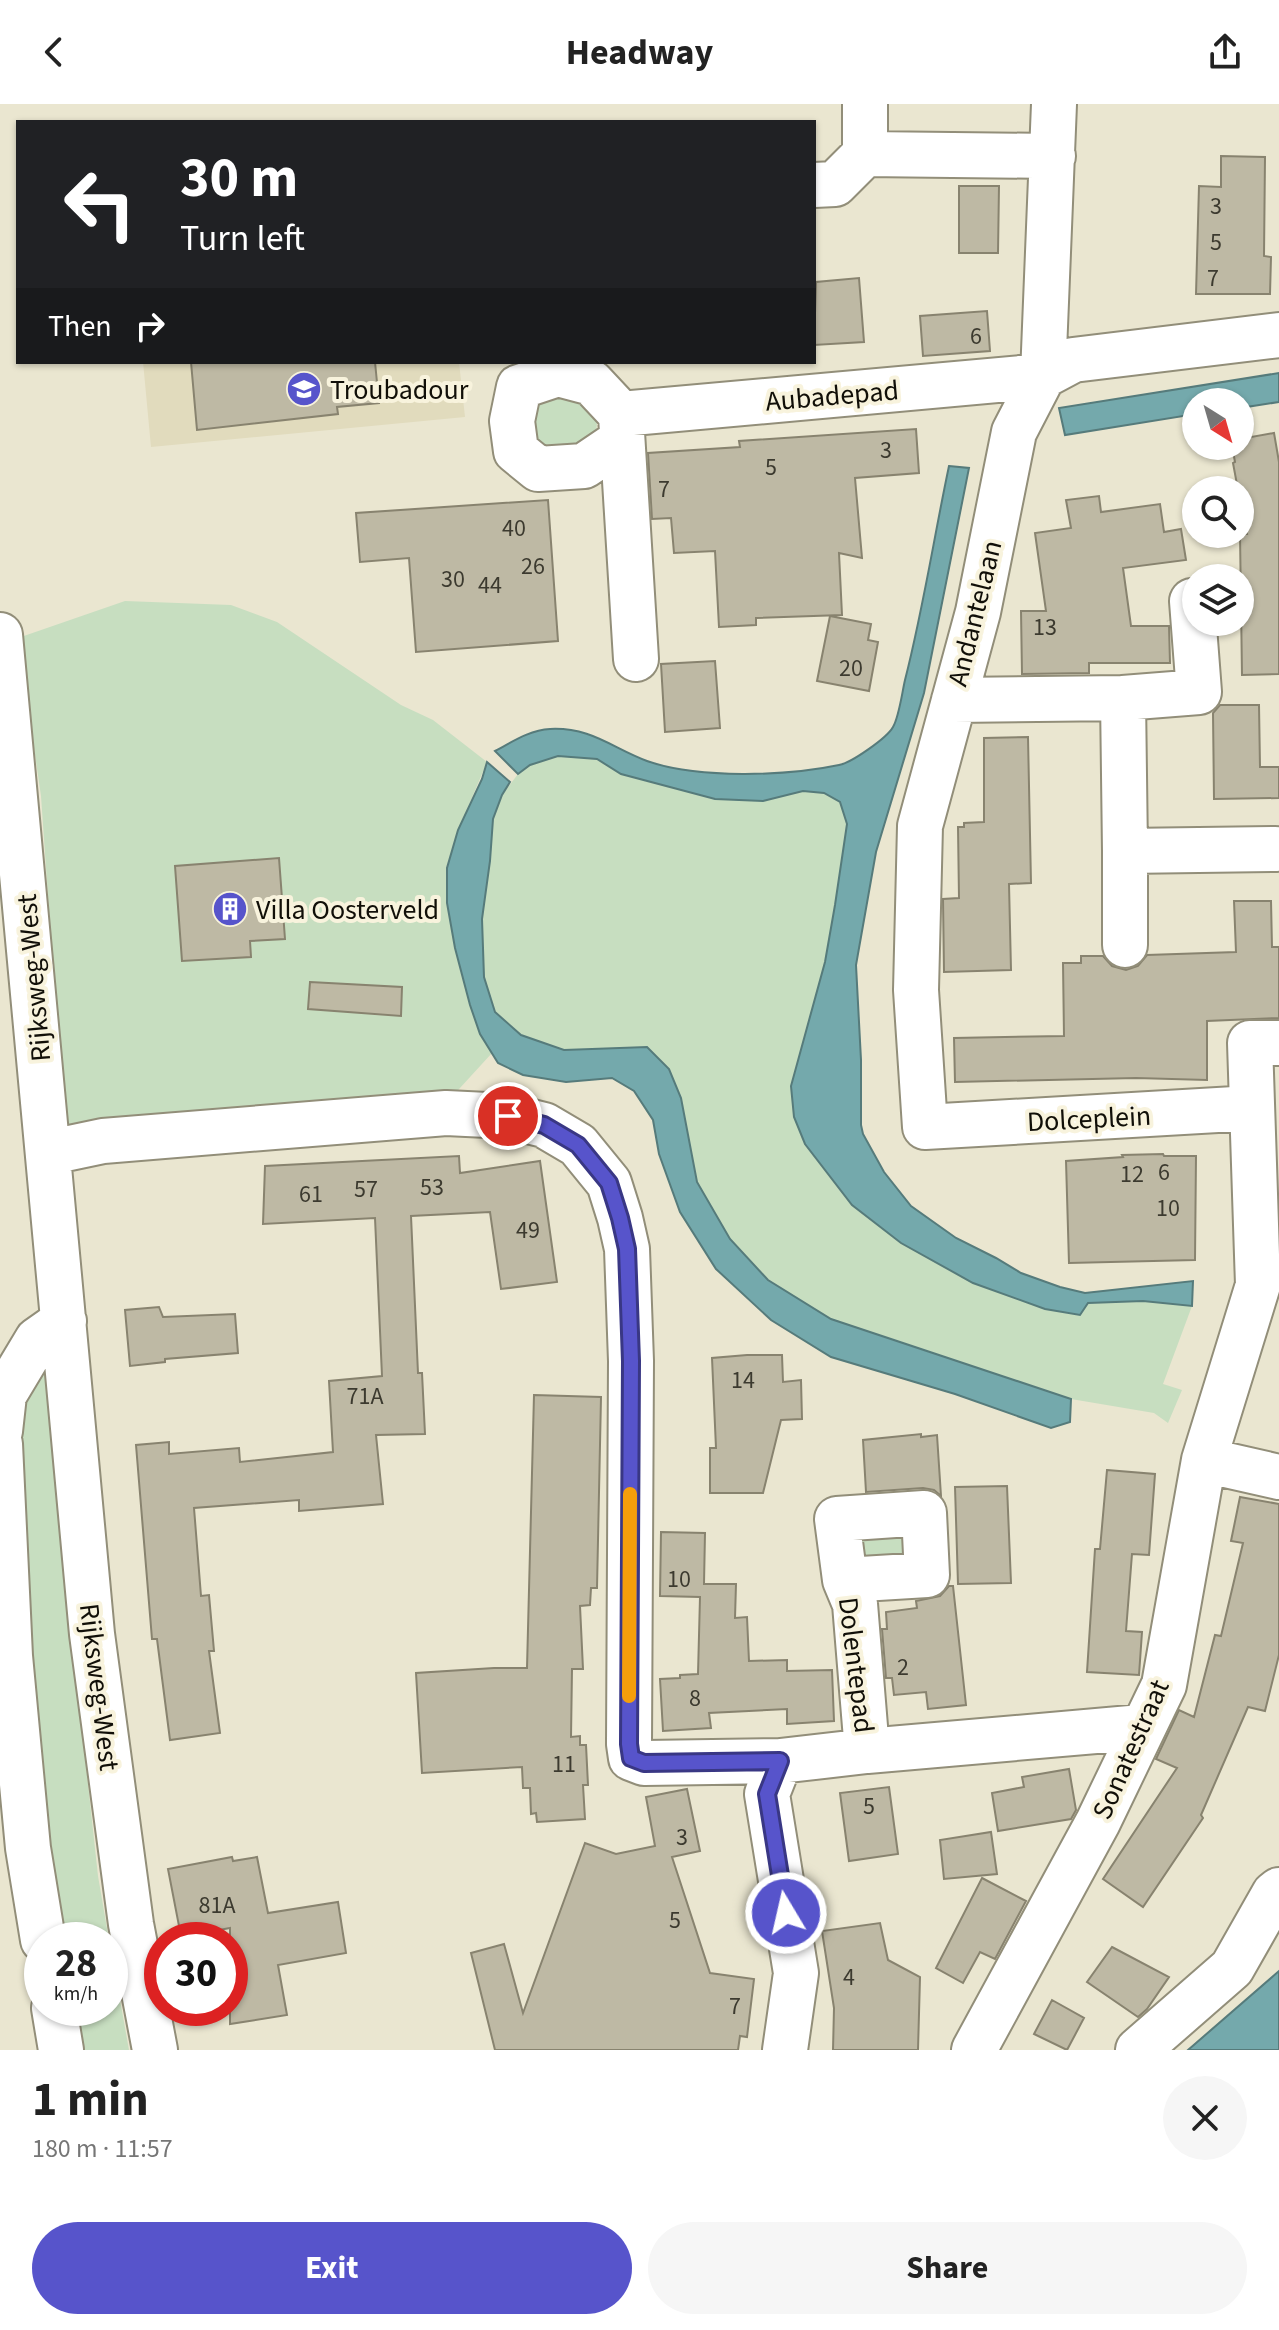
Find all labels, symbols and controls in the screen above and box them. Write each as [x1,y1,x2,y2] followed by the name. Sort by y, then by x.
[566,27,713,78] text: Headway
[32,30,76,74] icon: back
[1203,30,1247,74] icon: share
[180,139,298,218] text: 30 m
[48,152,152,256] icon: left
[1210,189,1222,224] house number: 3
[180,213,305,264] text: Turn left
[1210,225,1222,260] house number: 5
[1207,261,1219,296] house number: 7
[128,304,172,348] icon: right
[48,305,112,348] text: Then
[970,319,982,354] house number: 6
[285,370,323,408] school or university icon: Troubadour
[330,370,469,410] place label: Troubadour
[764,370,900,422] street label: Aubadepad
[1182,388,1254,460] north arrow
[1182,388,1254,636] map controls
[880,433,892,468] house number: 3
[765,450,777,485] house number: 5
[658,472,670,507] house number: 7
[1182,476,1254,548] button: search
[502,511,526,546] house number: 40
[938,536,1012,690] street label: Andantelaan
[521,549,545,584] house number: 26
[441,562,465,597] house number: 30
[1182,564,1254,636] button: layers
[478,568,502,603] house number: 44
[1033,610,1057,645] house number: 13
[839,651,863,686] house number: 20
[211,890,249,928] building icon: Villa Oosterveld
[256,890,439,930] place label: Villa Oosterveld
[7,892,61,1063] street label: Rijksweg-West
[474,1082,542,1150] pin
[486,1094,530,1138] icon: arrive
[1026,1096,1152,1142] street label: Dolceplein
[1158,1155,1170,1190] house number: 6
[1120,1157,1144,1192] house number: 12
[420,1170,444,1205] house number: 53
[354,1172,378,1207] house number: 57
[299,1177,323,1212] house number: 61
[1156,1191,1180,1226] house number: 10
[516,1213,540,1248] house number: 49
[731,1363,755,1398] house number: 14
[347,1379,383,1414] house number: 71A
[667,1562,691,1597] house number: 10
[828,1595,884,1735] street label: Dolentepad
[69,1601,129,1773] street label: Rijksweg-West
[897,1650,909,1685] house number: 2
[1082,1673,1180,1826] street label: Sonatestraat
[689,1681,701,1716] house number: 8
[552,1747,576,1782] house number: 11
[863,1789,875,1824] house number: 5
[676,1820,688,1855] house number: 3
[744,1871,828,1955] position arrow
[199,1888,235,1923] house number: 81A
[669,1903,681,1938] house number: 5
[144,1922,248,2026] speed limit sign: 30
[55,1935,97,1992] text: 28
[843,1960,855,1995] house number: 4
[54,1980,98,2008] text: km/h
[729,1989,741,2024] house number: 7
[32,2066,149,2134] text: 1 min
[1163,2076,1247,2160] button: close
[32,2130,173,2167] text: 180 m · 11:57
[32,2222,632,2314] button: Exit
[648,2222,1247,2314] button: Share

